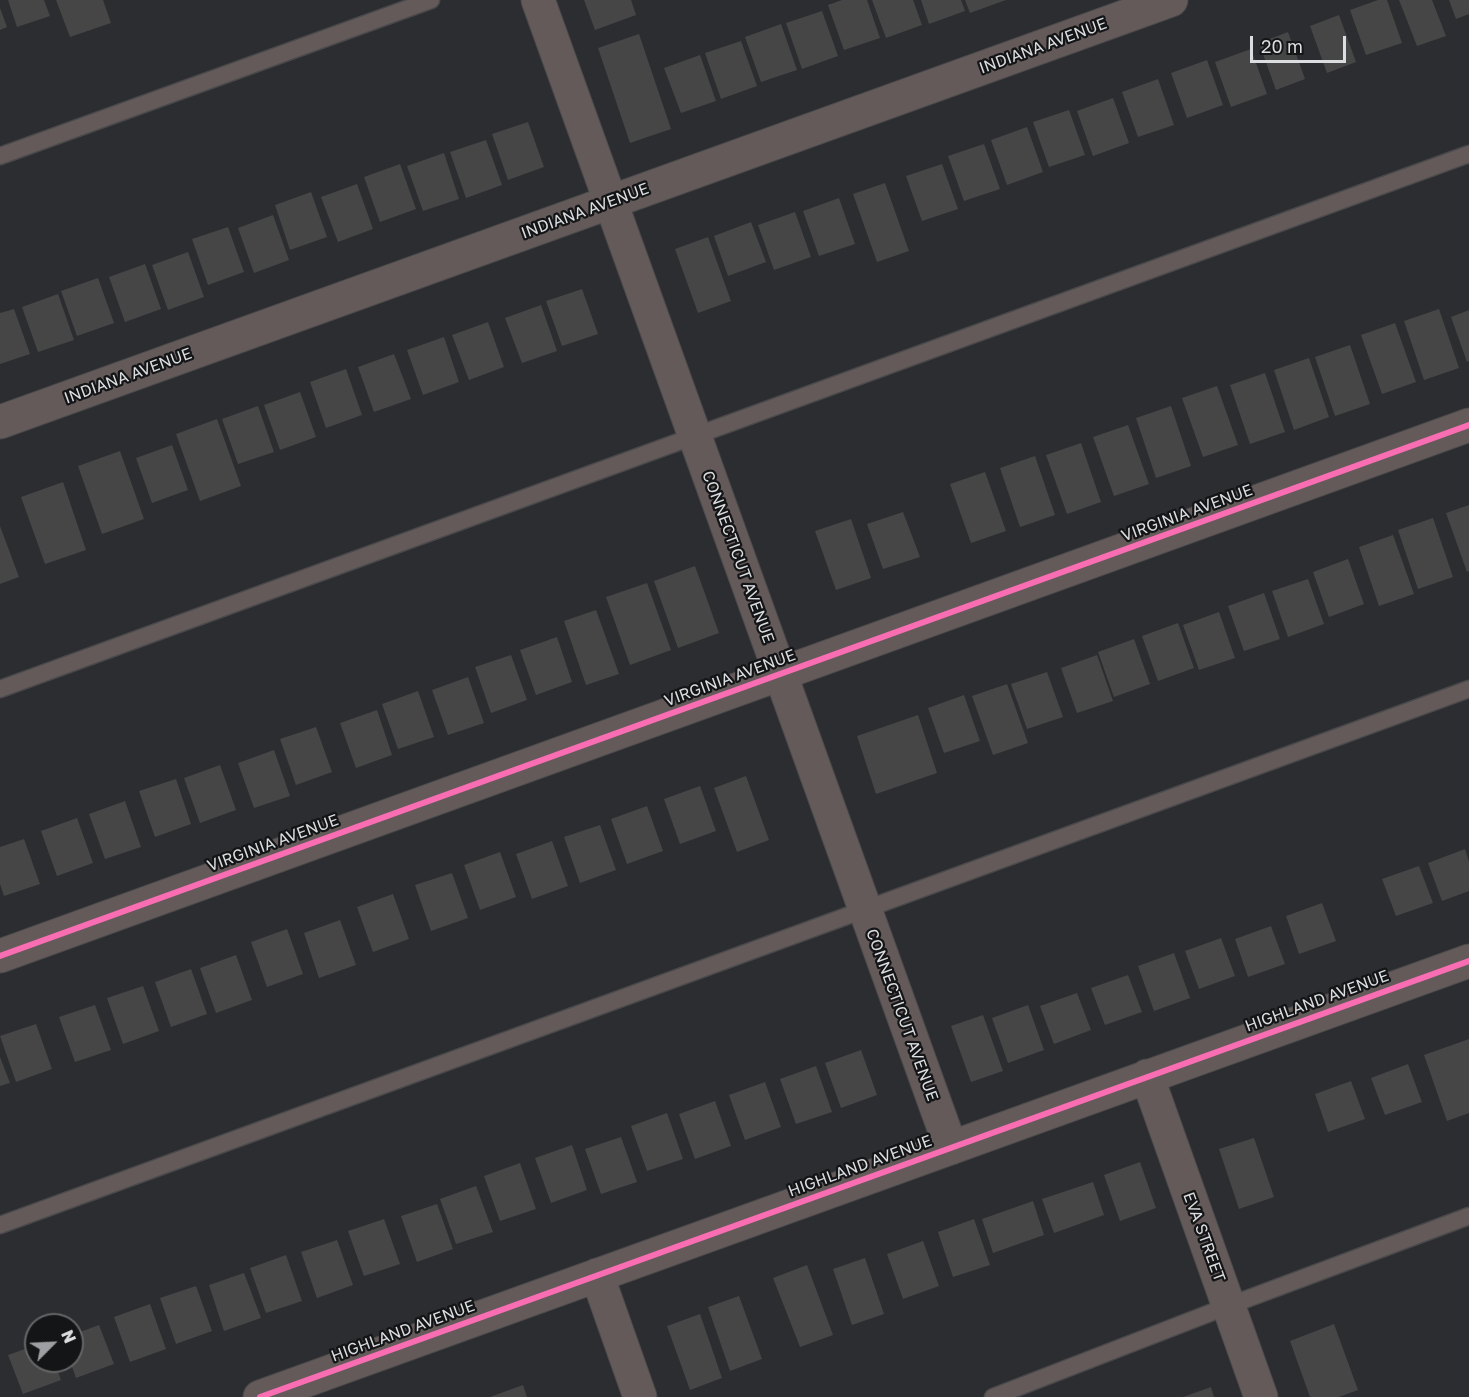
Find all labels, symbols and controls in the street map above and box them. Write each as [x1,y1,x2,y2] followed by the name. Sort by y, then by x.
[977,14,1109,78] street label: INDIANA AVENUE
[1253,24,1349,62] scale bar
[1261,35,1303,57] text: 20 m
[519,179,651,243] street label: INDIANA AVENUE
[62,344,194,408] street label: INDIANA AVENUE
[698,468,778,646] street label: CONNECTICUT AVENUE
[1119,480,1255,546] street label: VIRGINIA AVENUE
[662,645,798,711] street label: VIRGINIA AVENUE
[205,810,341,876] street label: VIRGINIA AVENUE
[862,926,942,1104] street label: CONNECTICUT AVENUE
[1242,966,1392,1036] street label: HIGHLAND AVENUE
[785,1131,935,1201] street label: HIGHLAND AVENUE
[1179,1189,1229,1285] street label: EVA STREET
[328,1296,478,1366] street label: HIGHLAND AVENUE
[24,1313,84,1373] north arrow
[57,1327,80,1346] text: N

